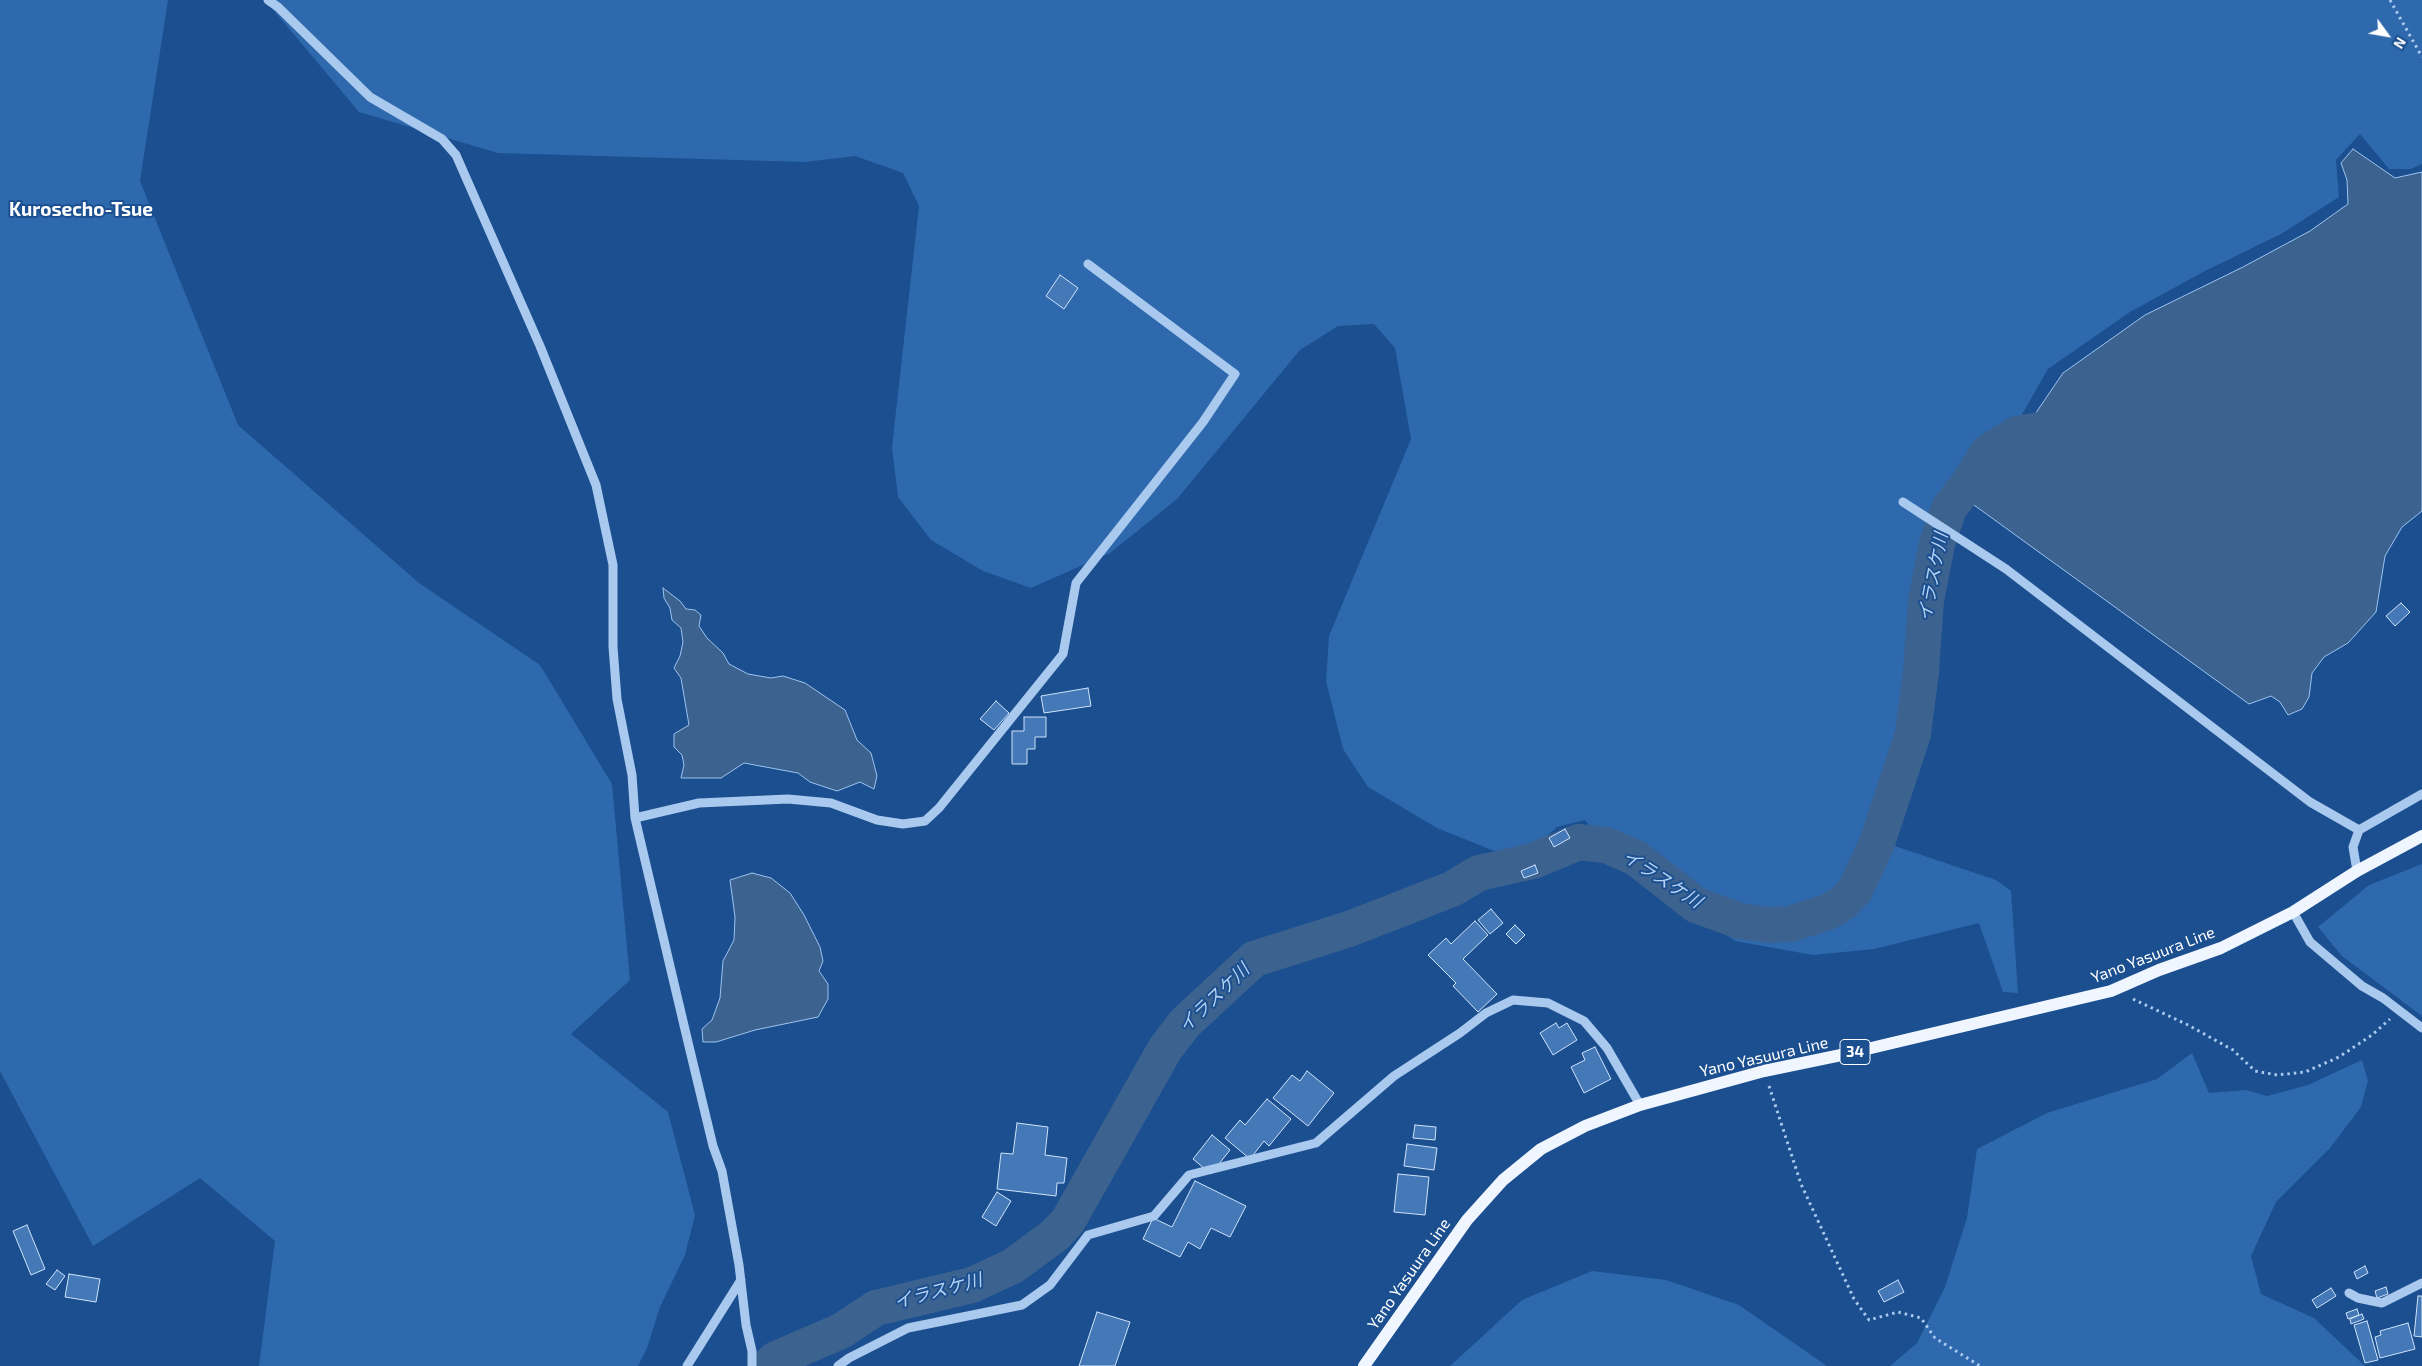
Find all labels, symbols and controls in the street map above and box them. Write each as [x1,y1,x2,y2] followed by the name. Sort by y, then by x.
[2362,10,2412,60] north arrow
[2390,34,2410,52] text: N
[9,199,153,221] district label: Kurosecho-Tsue
[1914,531,1952,623] water label: イラスケ川
[1618,845,1706,913] water label: イラスケ川
[2088,923,2218,987] street label: Yano Yasuura Line
[1174,959,1254,1037] water label: イラスケ川
[1698,1033,1830,1081] street label: Yano Yasuura Line
[1840,1040,1870,1064] road number: 34
[1364,1215,1454,1333] street label: Yano Yasuura Line
[892,1269,984,1313] water label: イラスケ川

